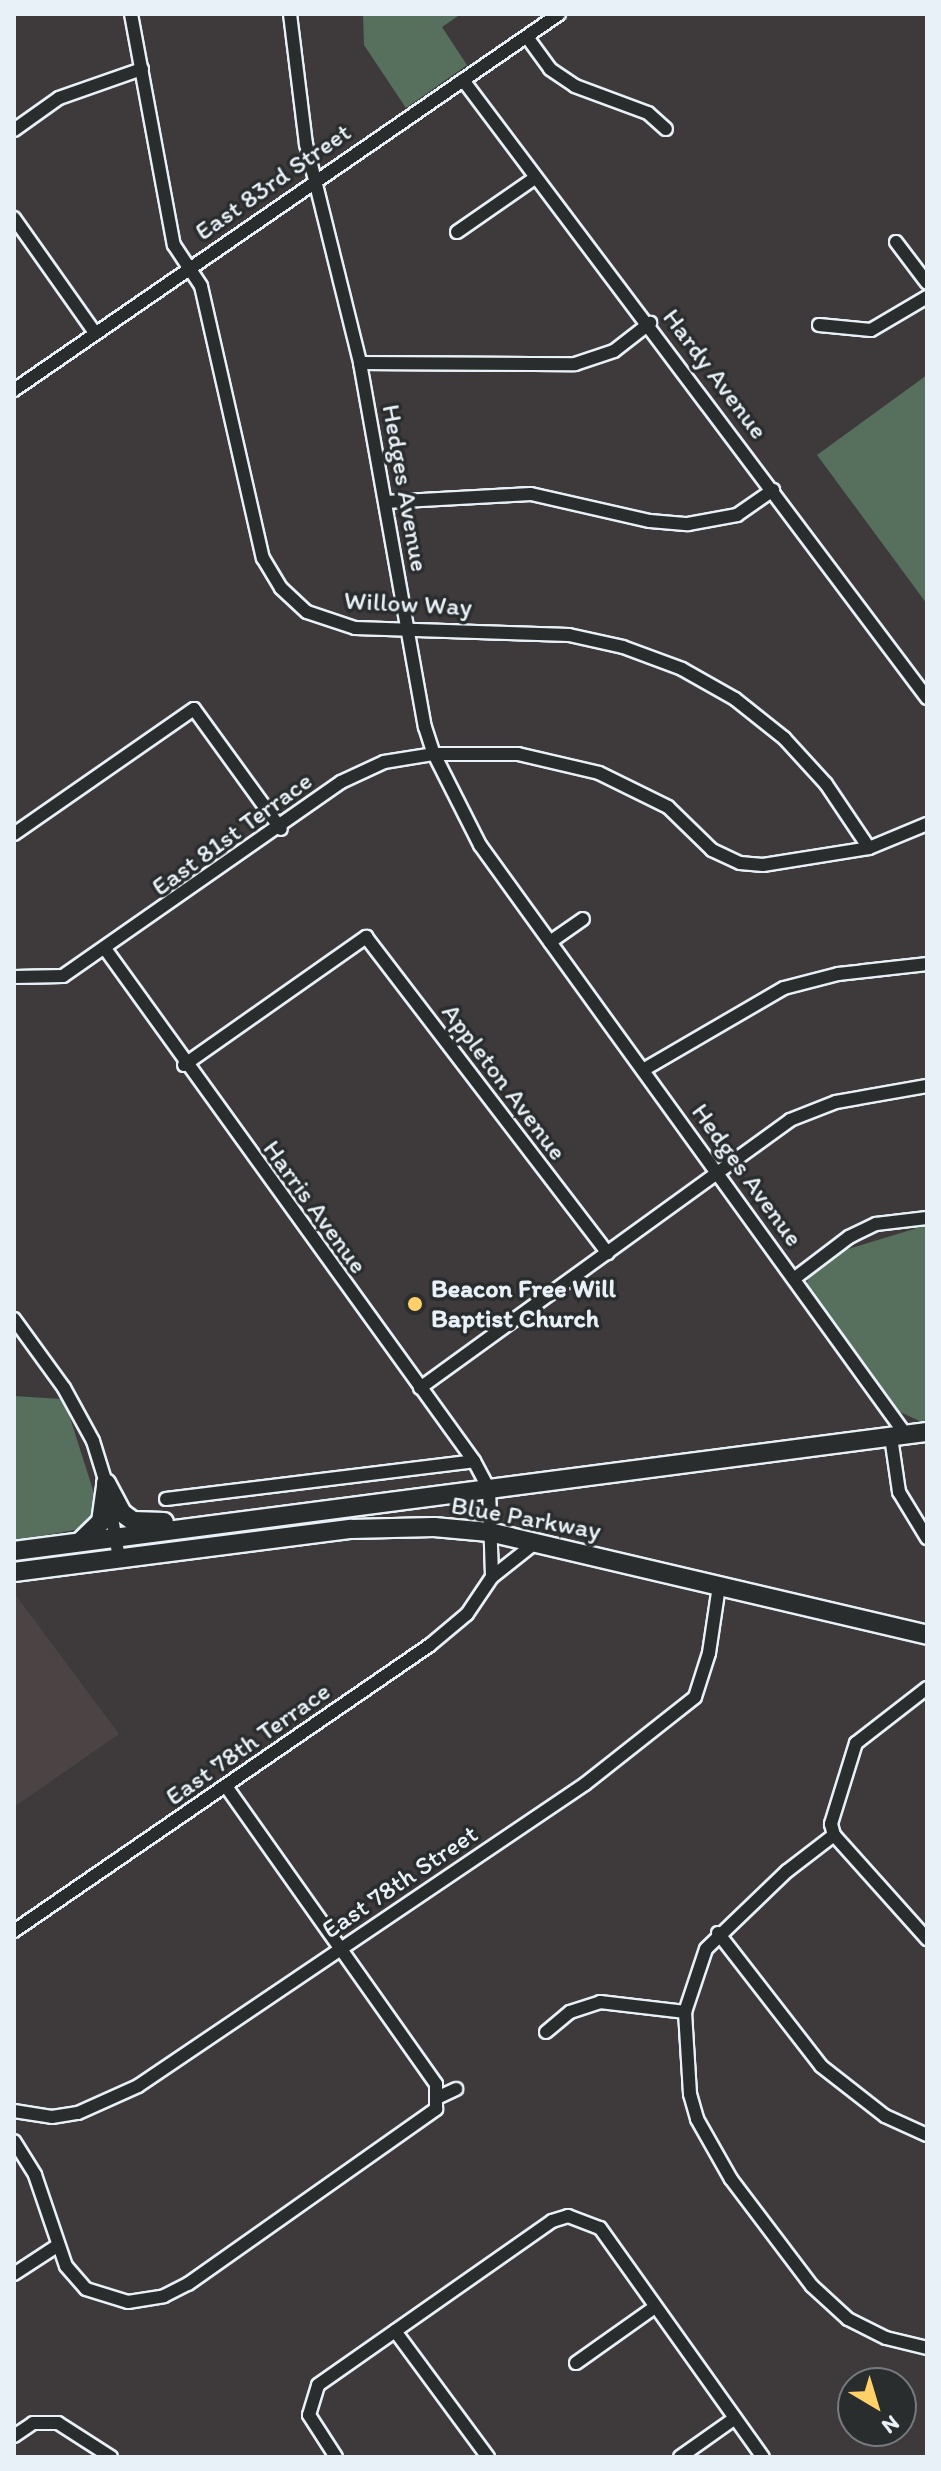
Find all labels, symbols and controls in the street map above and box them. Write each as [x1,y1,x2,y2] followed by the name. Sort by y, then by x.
[189,117,357,247] street label: East 83rd Street
[656,303,774,445] street label: Hardy Avenue
[375,402,435,574] street label: Hedges Avenue
[344,585,472,623] street label: Willow Way
[146,765,318,903] street label: East 81st Terrace
[435,998,573,1166] street label: Appleton Avenue
[685,1097,809,1253] street label: Hedges Avenue
[256,1134,374,1280] street label: Harris Avenue
[431,1273,616,1334] place label: Beacon Free Will Baptist Church
[406,1295,424,1313] marker: Beacon Free Will Baptist Church
[449,1490,603,1546] street label: Blue Parkway
[160,1676,336,1812] street label: East 78th Terrace
[317,1819,483,1945] street label: East 78th Street
[837,2367,917,2447] north arrow
[877,2410,905,2440] text: N

